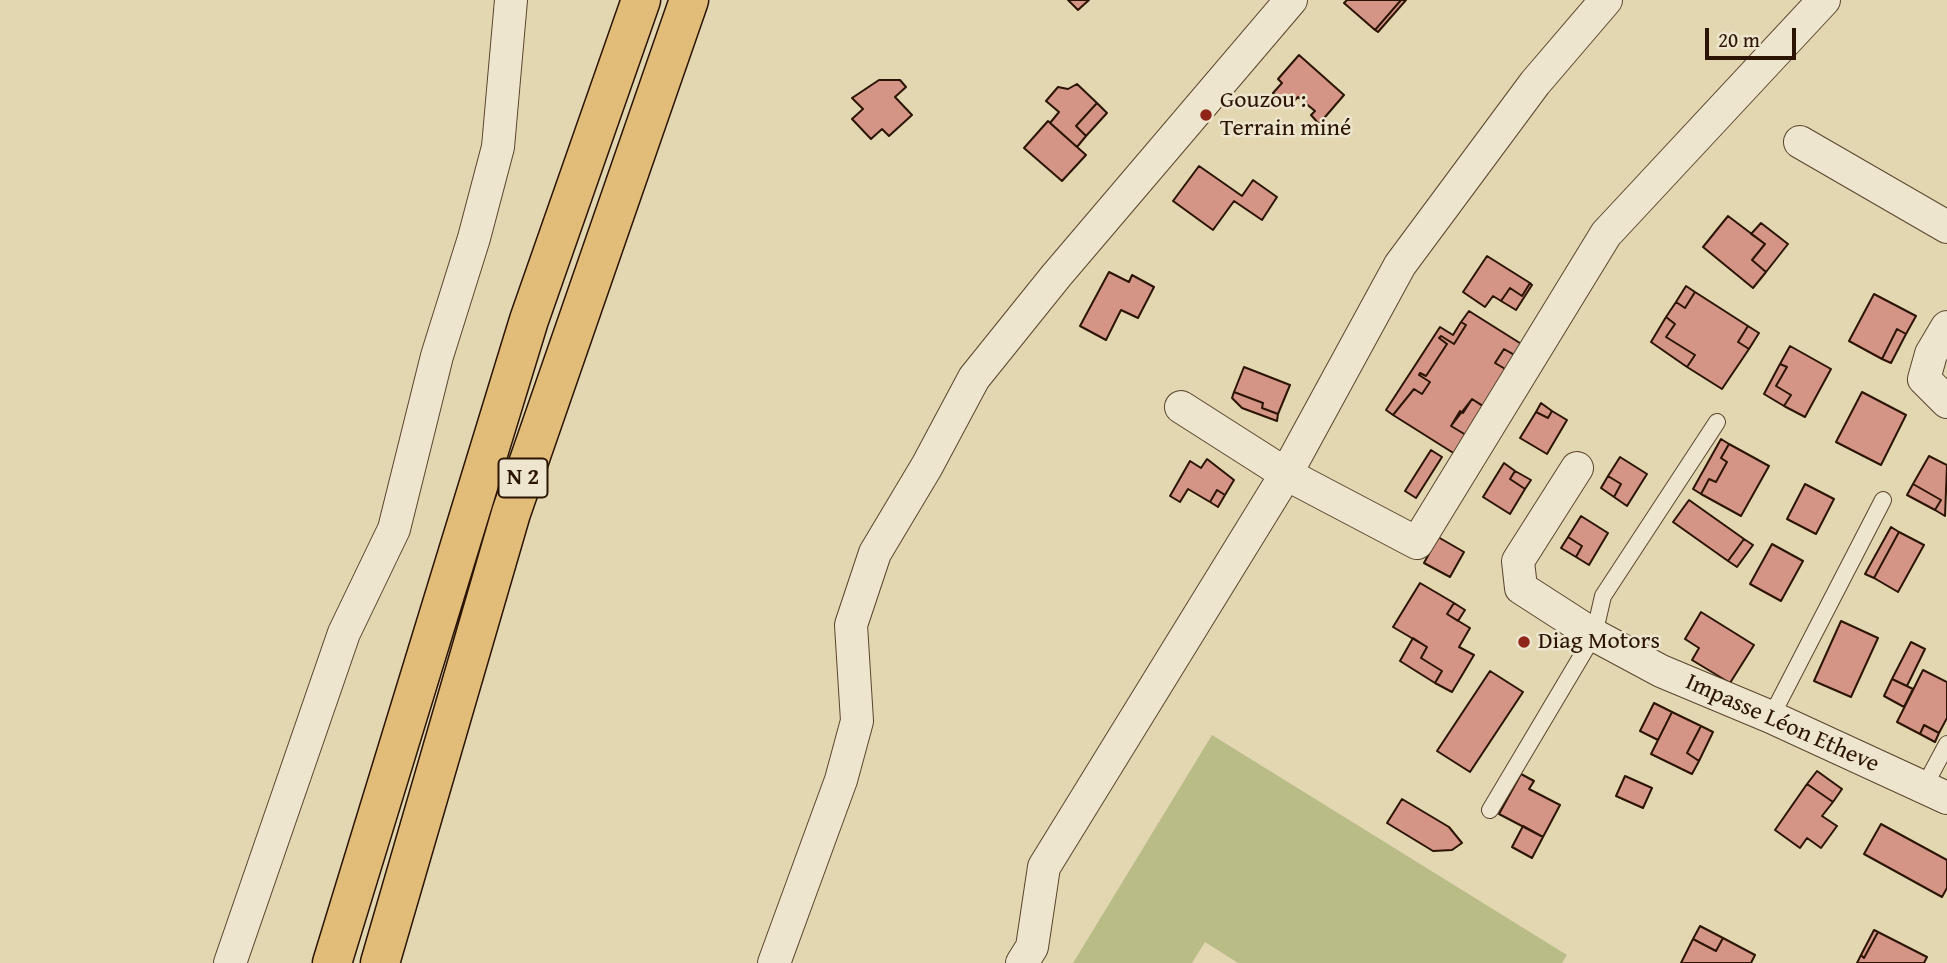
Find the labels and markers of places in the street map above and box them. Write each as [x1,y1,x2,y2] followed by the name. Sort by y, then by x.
[1220,87,1351,143] place label: Gouzou : Terrain miné
[1198,107,1214,123] marker: Gouzou : Terrain miné
[1538,628,1660,656] place label: Diag Motors
[1516,634,1532,650] marker: Diag Motors

